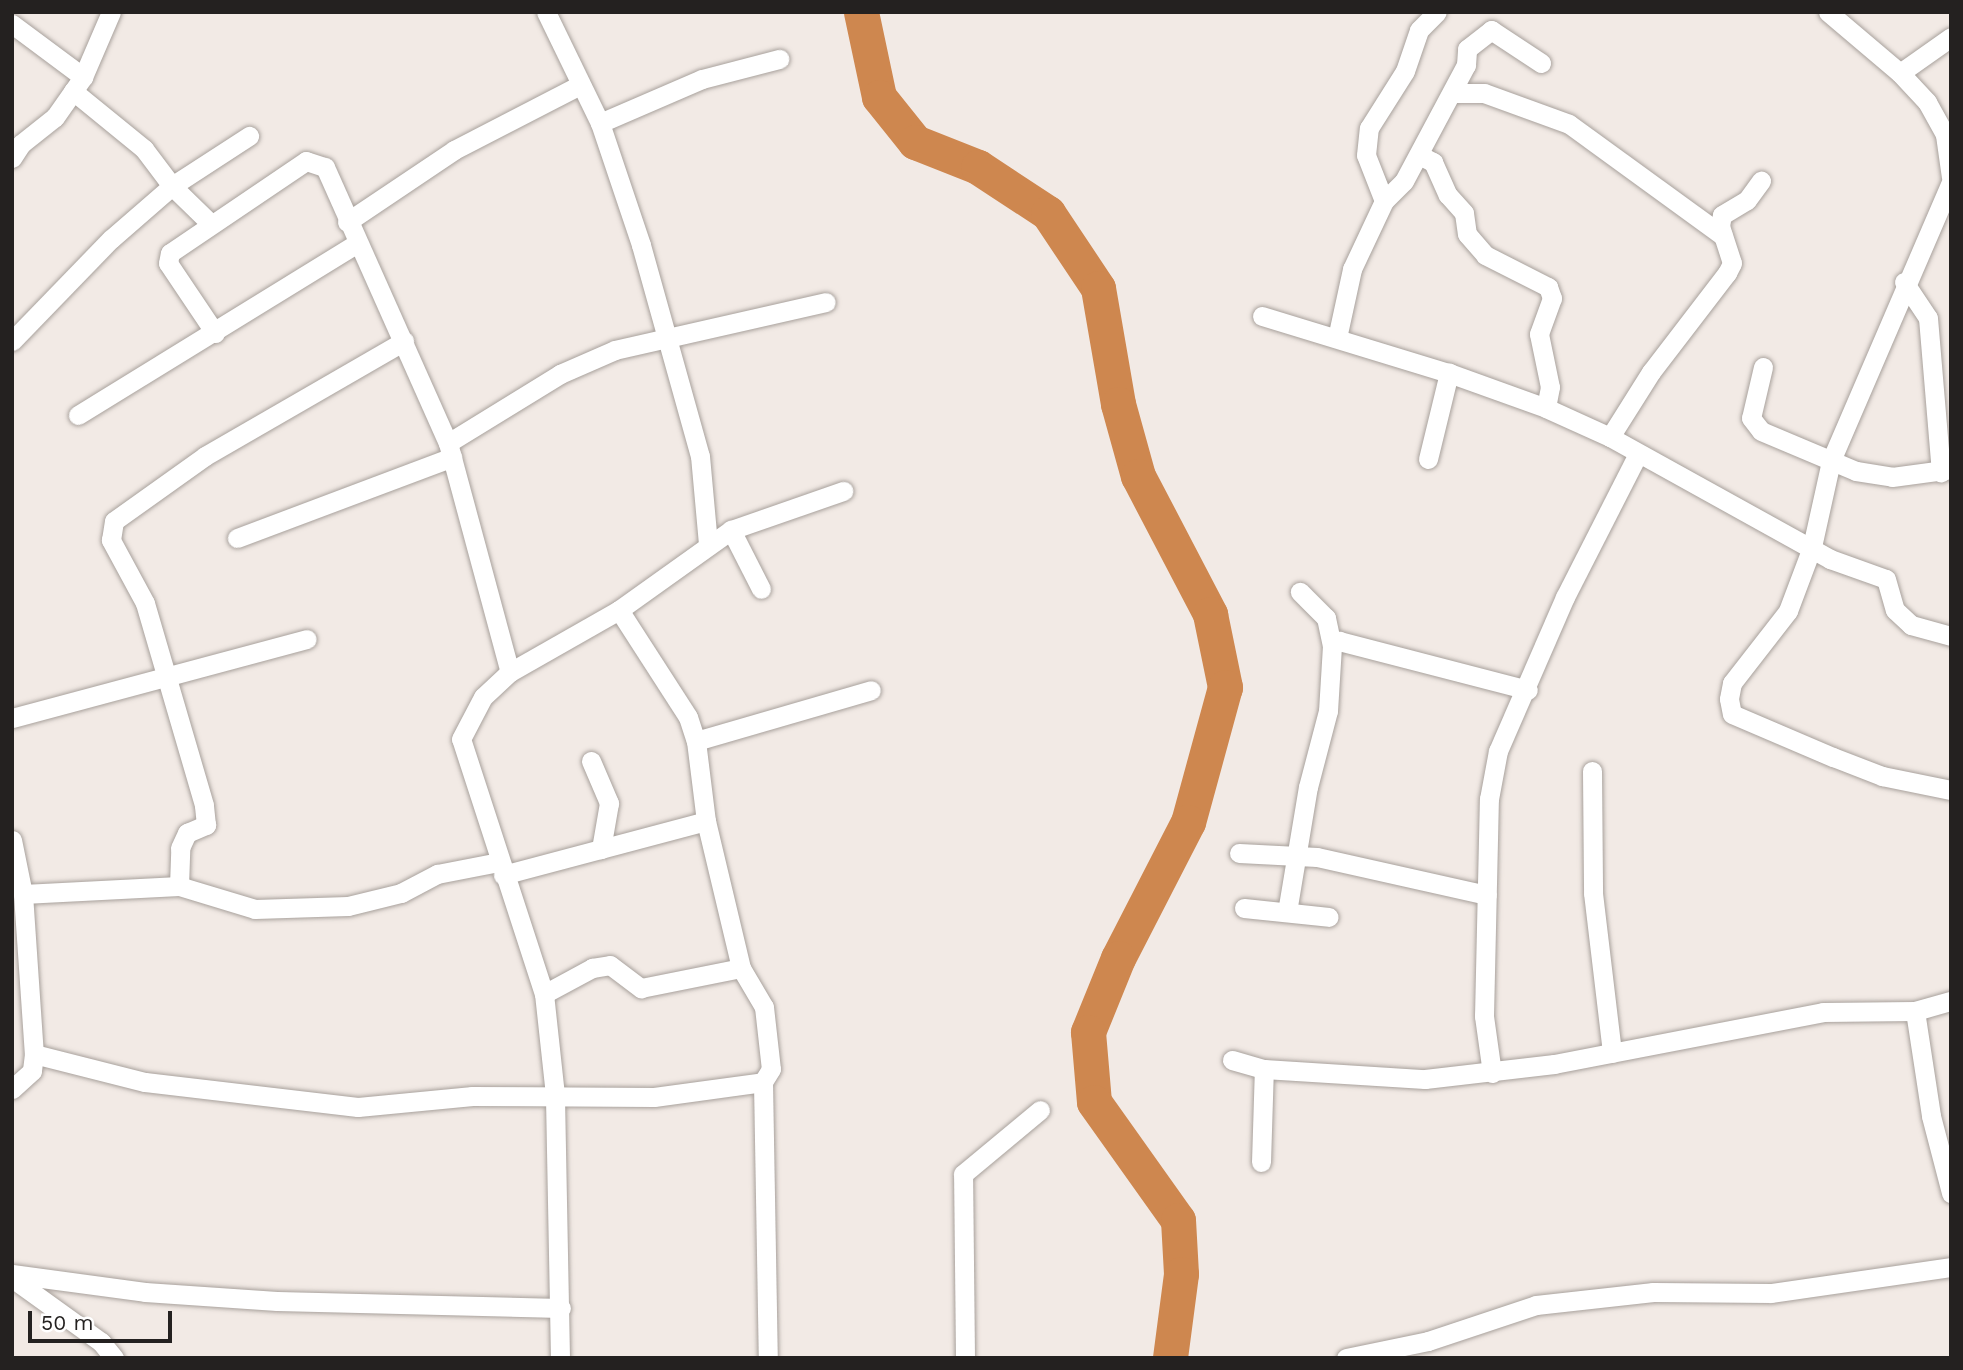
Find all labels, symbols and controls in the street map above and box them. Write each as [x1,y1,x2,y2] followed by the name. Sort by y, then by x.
[32,1296,175,1340] scale bar
[41,1310,93,1335] text: 50 m

